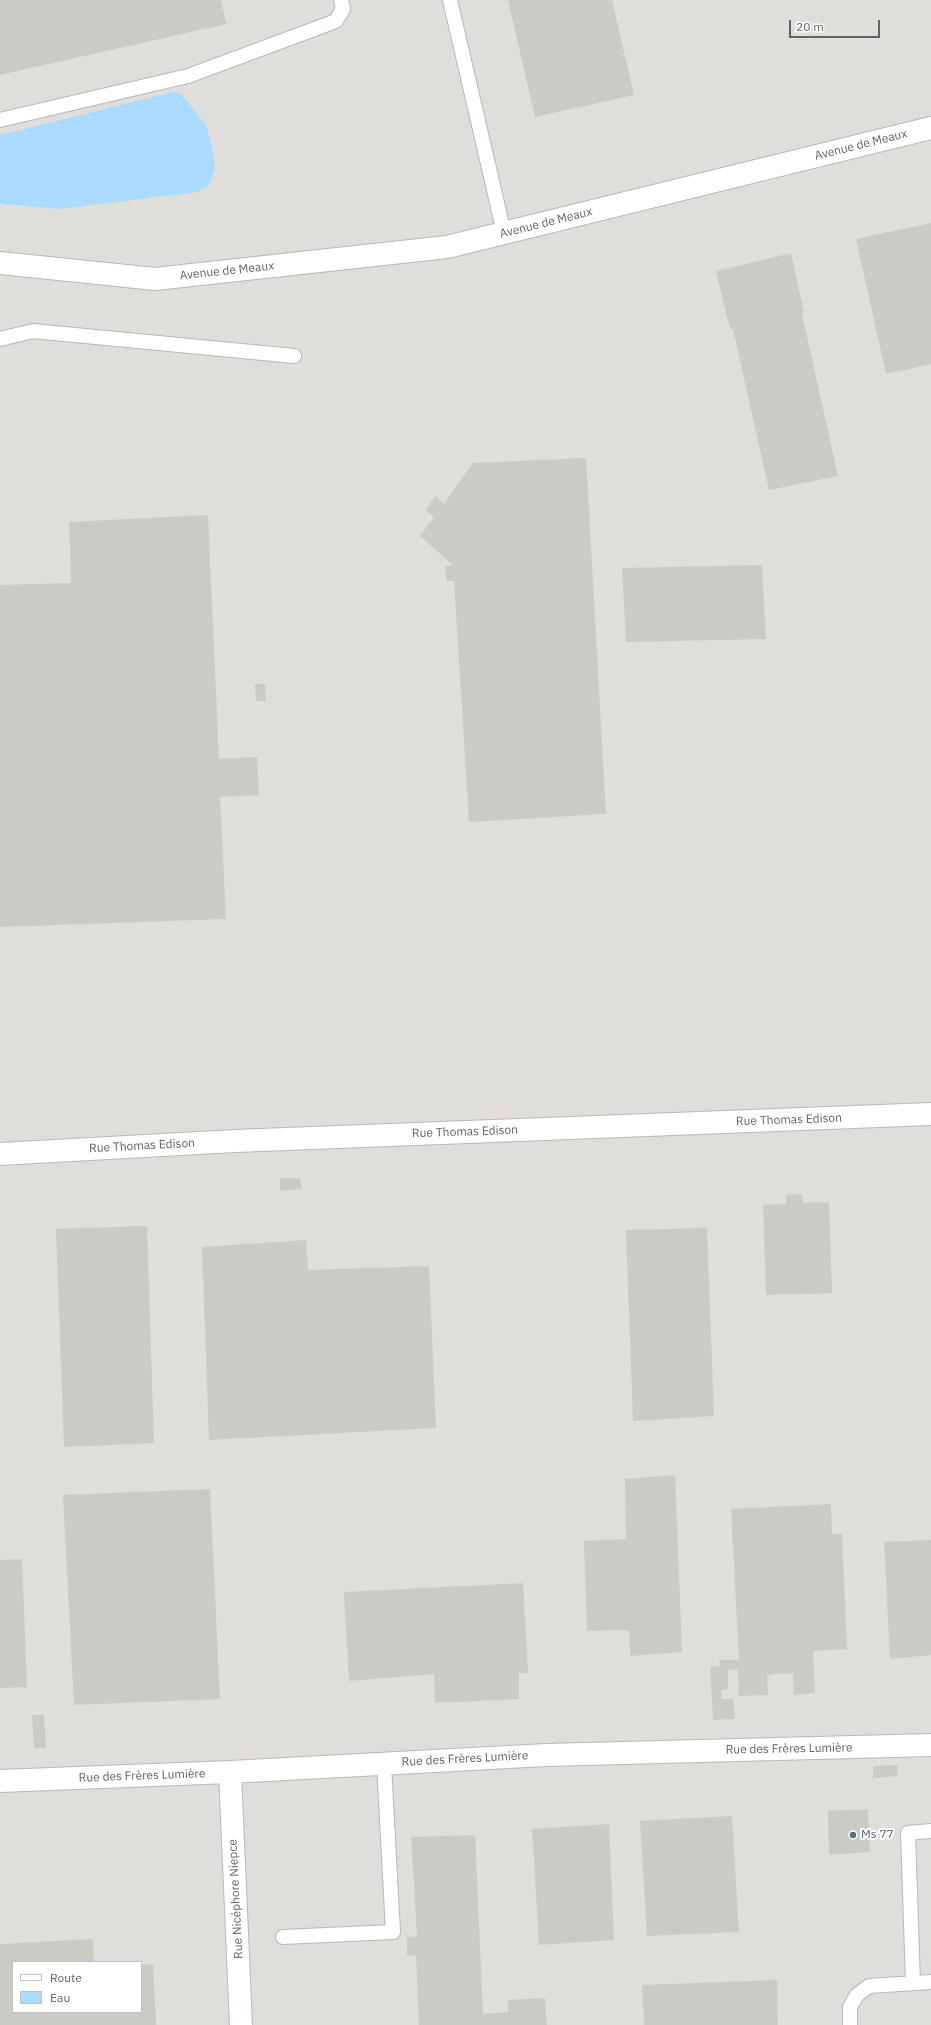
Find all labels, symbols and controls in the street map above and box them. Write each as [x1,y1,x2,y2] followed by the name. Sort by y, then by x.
[791,12,882,38] scale bar
[796,19,824,34] text: 20 m
[813,127,909,163] street label: Avenue de Meaux
[498,205,594,241] street label: Avenue de Meaux
[179,259,275,283] street label: Avenue de Meaux
[736,1111,842,1129] street label: Rue Thomas Edison
[412,1123,518,1141] street label: Rue Thomas Edison
[89,1136,195,1156] street label: Rue Thomas Edison
[725,1741,853,1757] street label: Rue des Frères Lumière
[401,1748,529,1770] street label: Rue des Frères Lumière
[78,1767,206,1785] street label: Rue des Frères Lumière
[861,1828,894,1842] place label: Ms 77
[848,1830,858,1840] marker: Ms 77
[226,1839,246,1959] street label: Rue Nicéphore Niepce
[12,1961,142,2013] legend
[50,1970,82,1985] text: Route
[50,1990,70,2005] text: Eau

